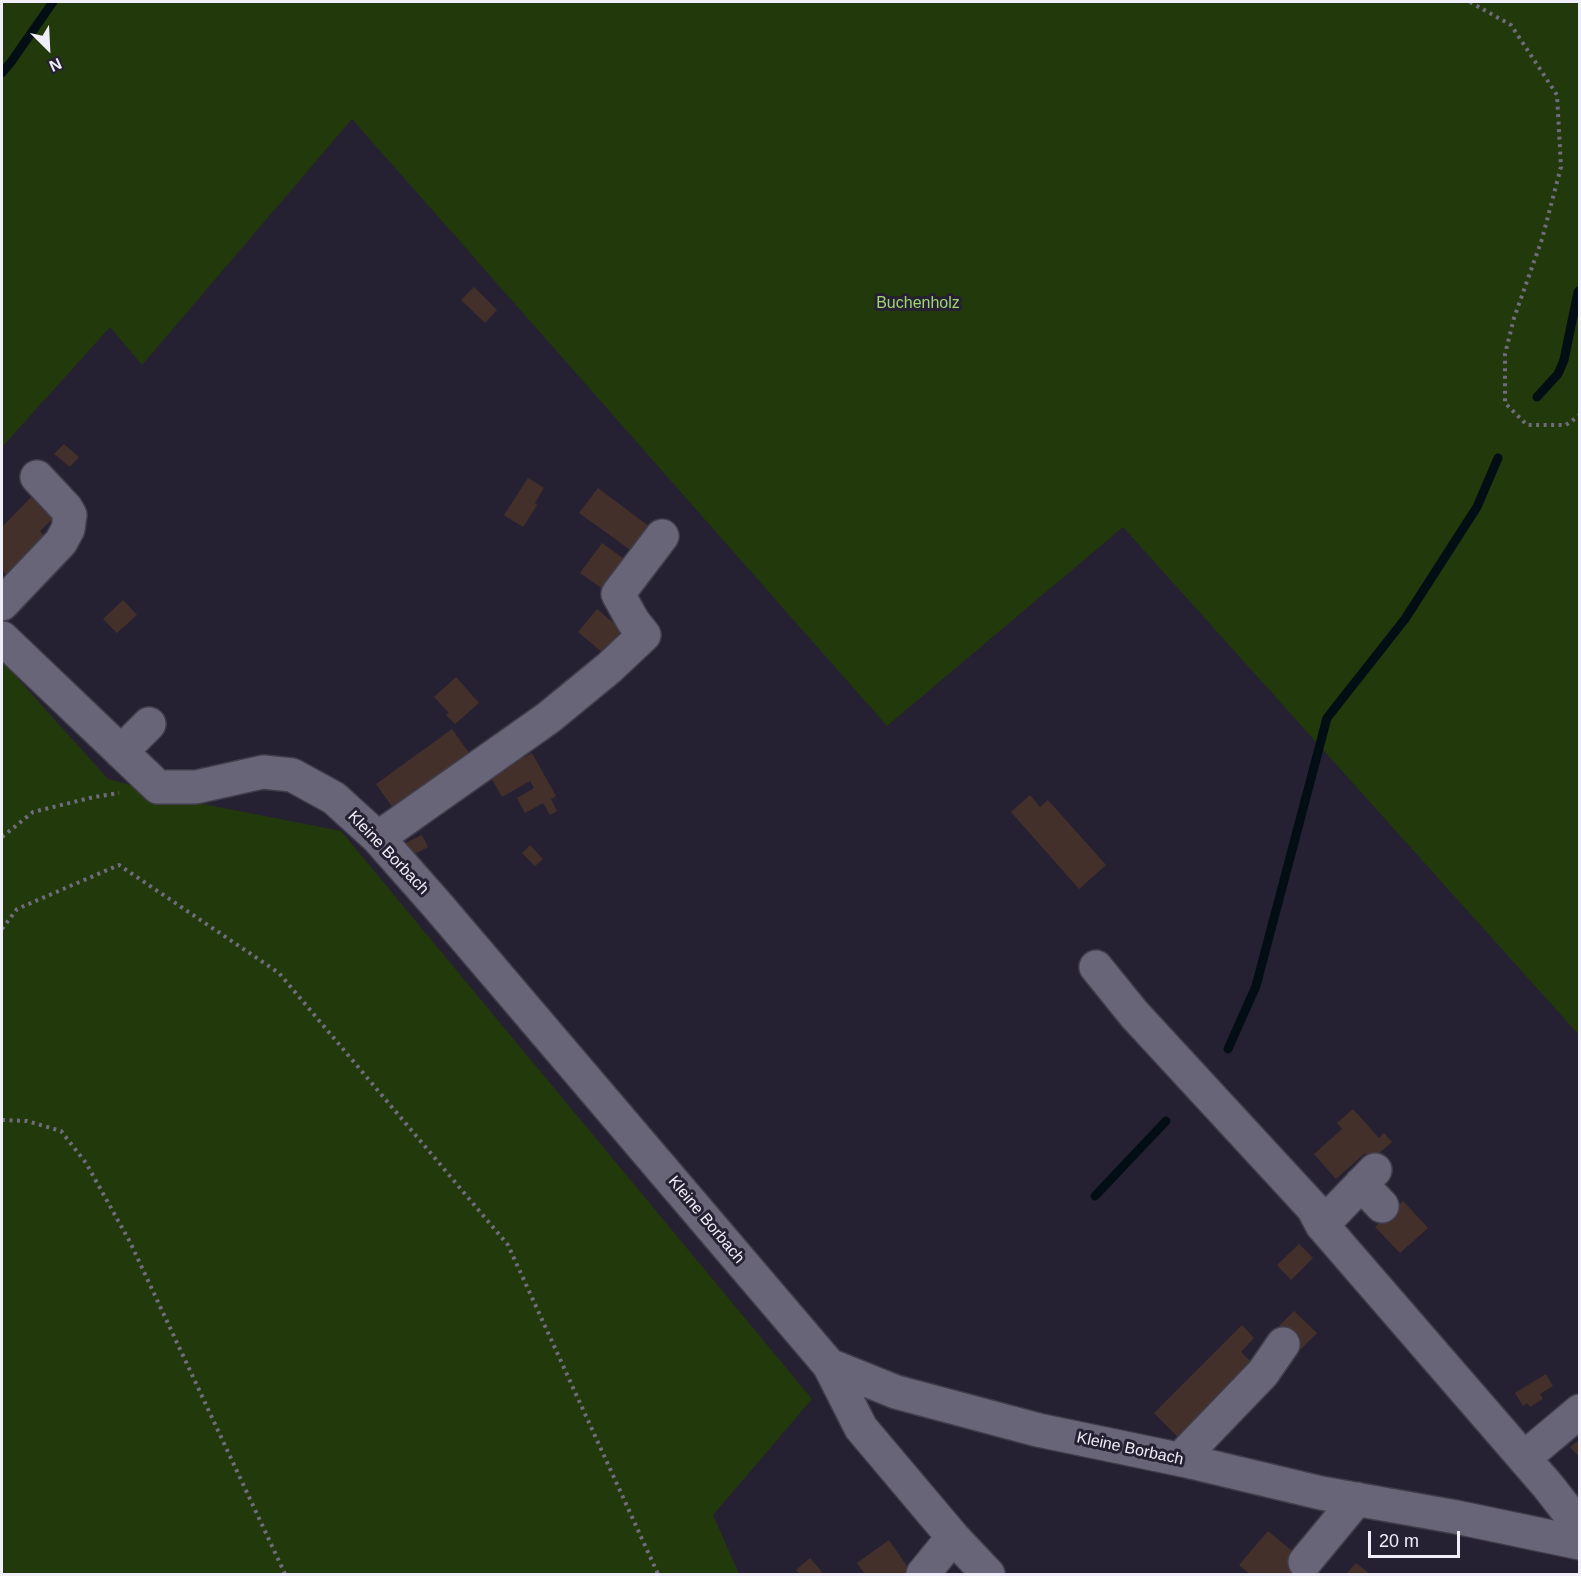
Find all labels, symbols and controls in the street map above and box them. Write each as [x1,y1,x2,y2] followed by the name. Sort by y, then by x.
[18,18,78,78] north arrow
[47,55,64,75] text: N
[876,294,960,314] park label: Buchenholz
[343,807,433,899] street label: Kleine Borbach
[664,1172,748,1268] street label: Kleine Borbach
[1075,1428,1185,1470] street label: Kleine Borbach
[1371,1519,1462,1557] scale bar
[1379,1531,1419,1551] text: 20 m

